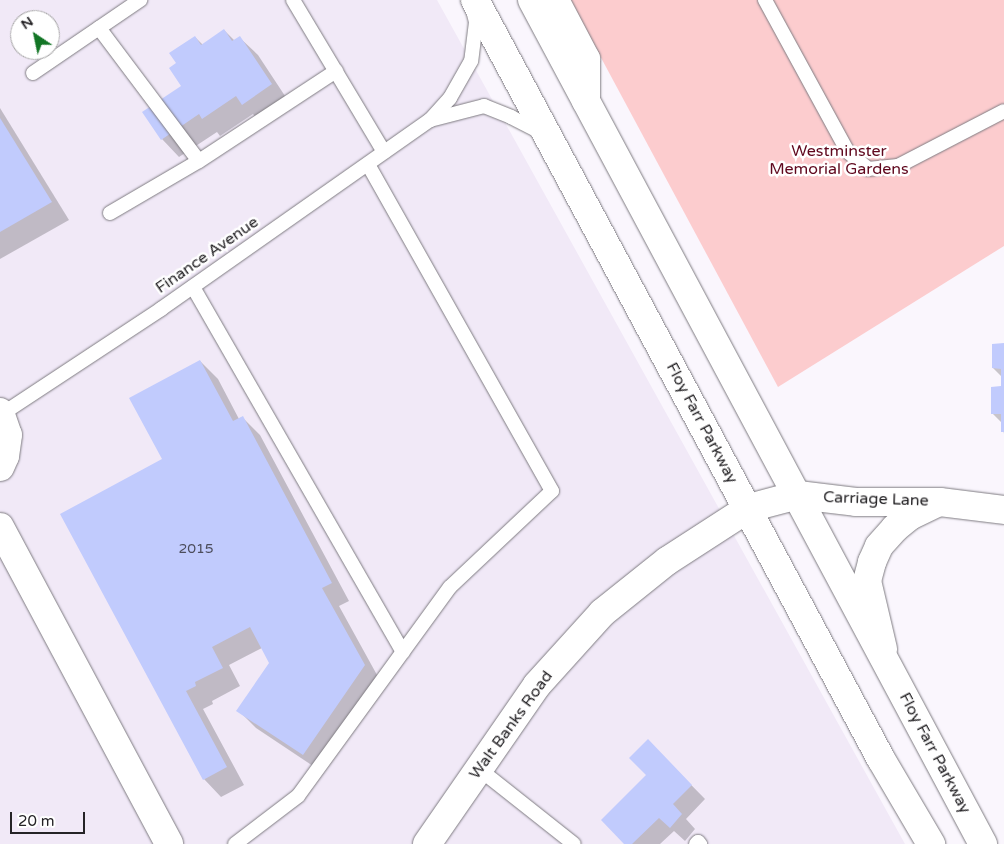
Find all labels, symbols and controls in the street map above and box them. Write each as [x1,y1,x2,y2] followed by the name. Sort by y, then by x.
[10,10,60,60] north arrow
[17,13,36,33] text: N
[769,141,909,179] park label: Westminster Memorial Gardens
[152,212,262,298] street label: Finance Avenue
[662,359,742,487] street label: Floy Farr Parkway
[823,488,929,510] street label: Carriage Lane
[178,541,214,557] house number: 2015
[465,667,557,783] street label: Walt Banks Road
[895,689,975,817] street label: Floy Farr Parkway
[12,802,88,834] scale bar
[18,812,55,830] text: 20 m

